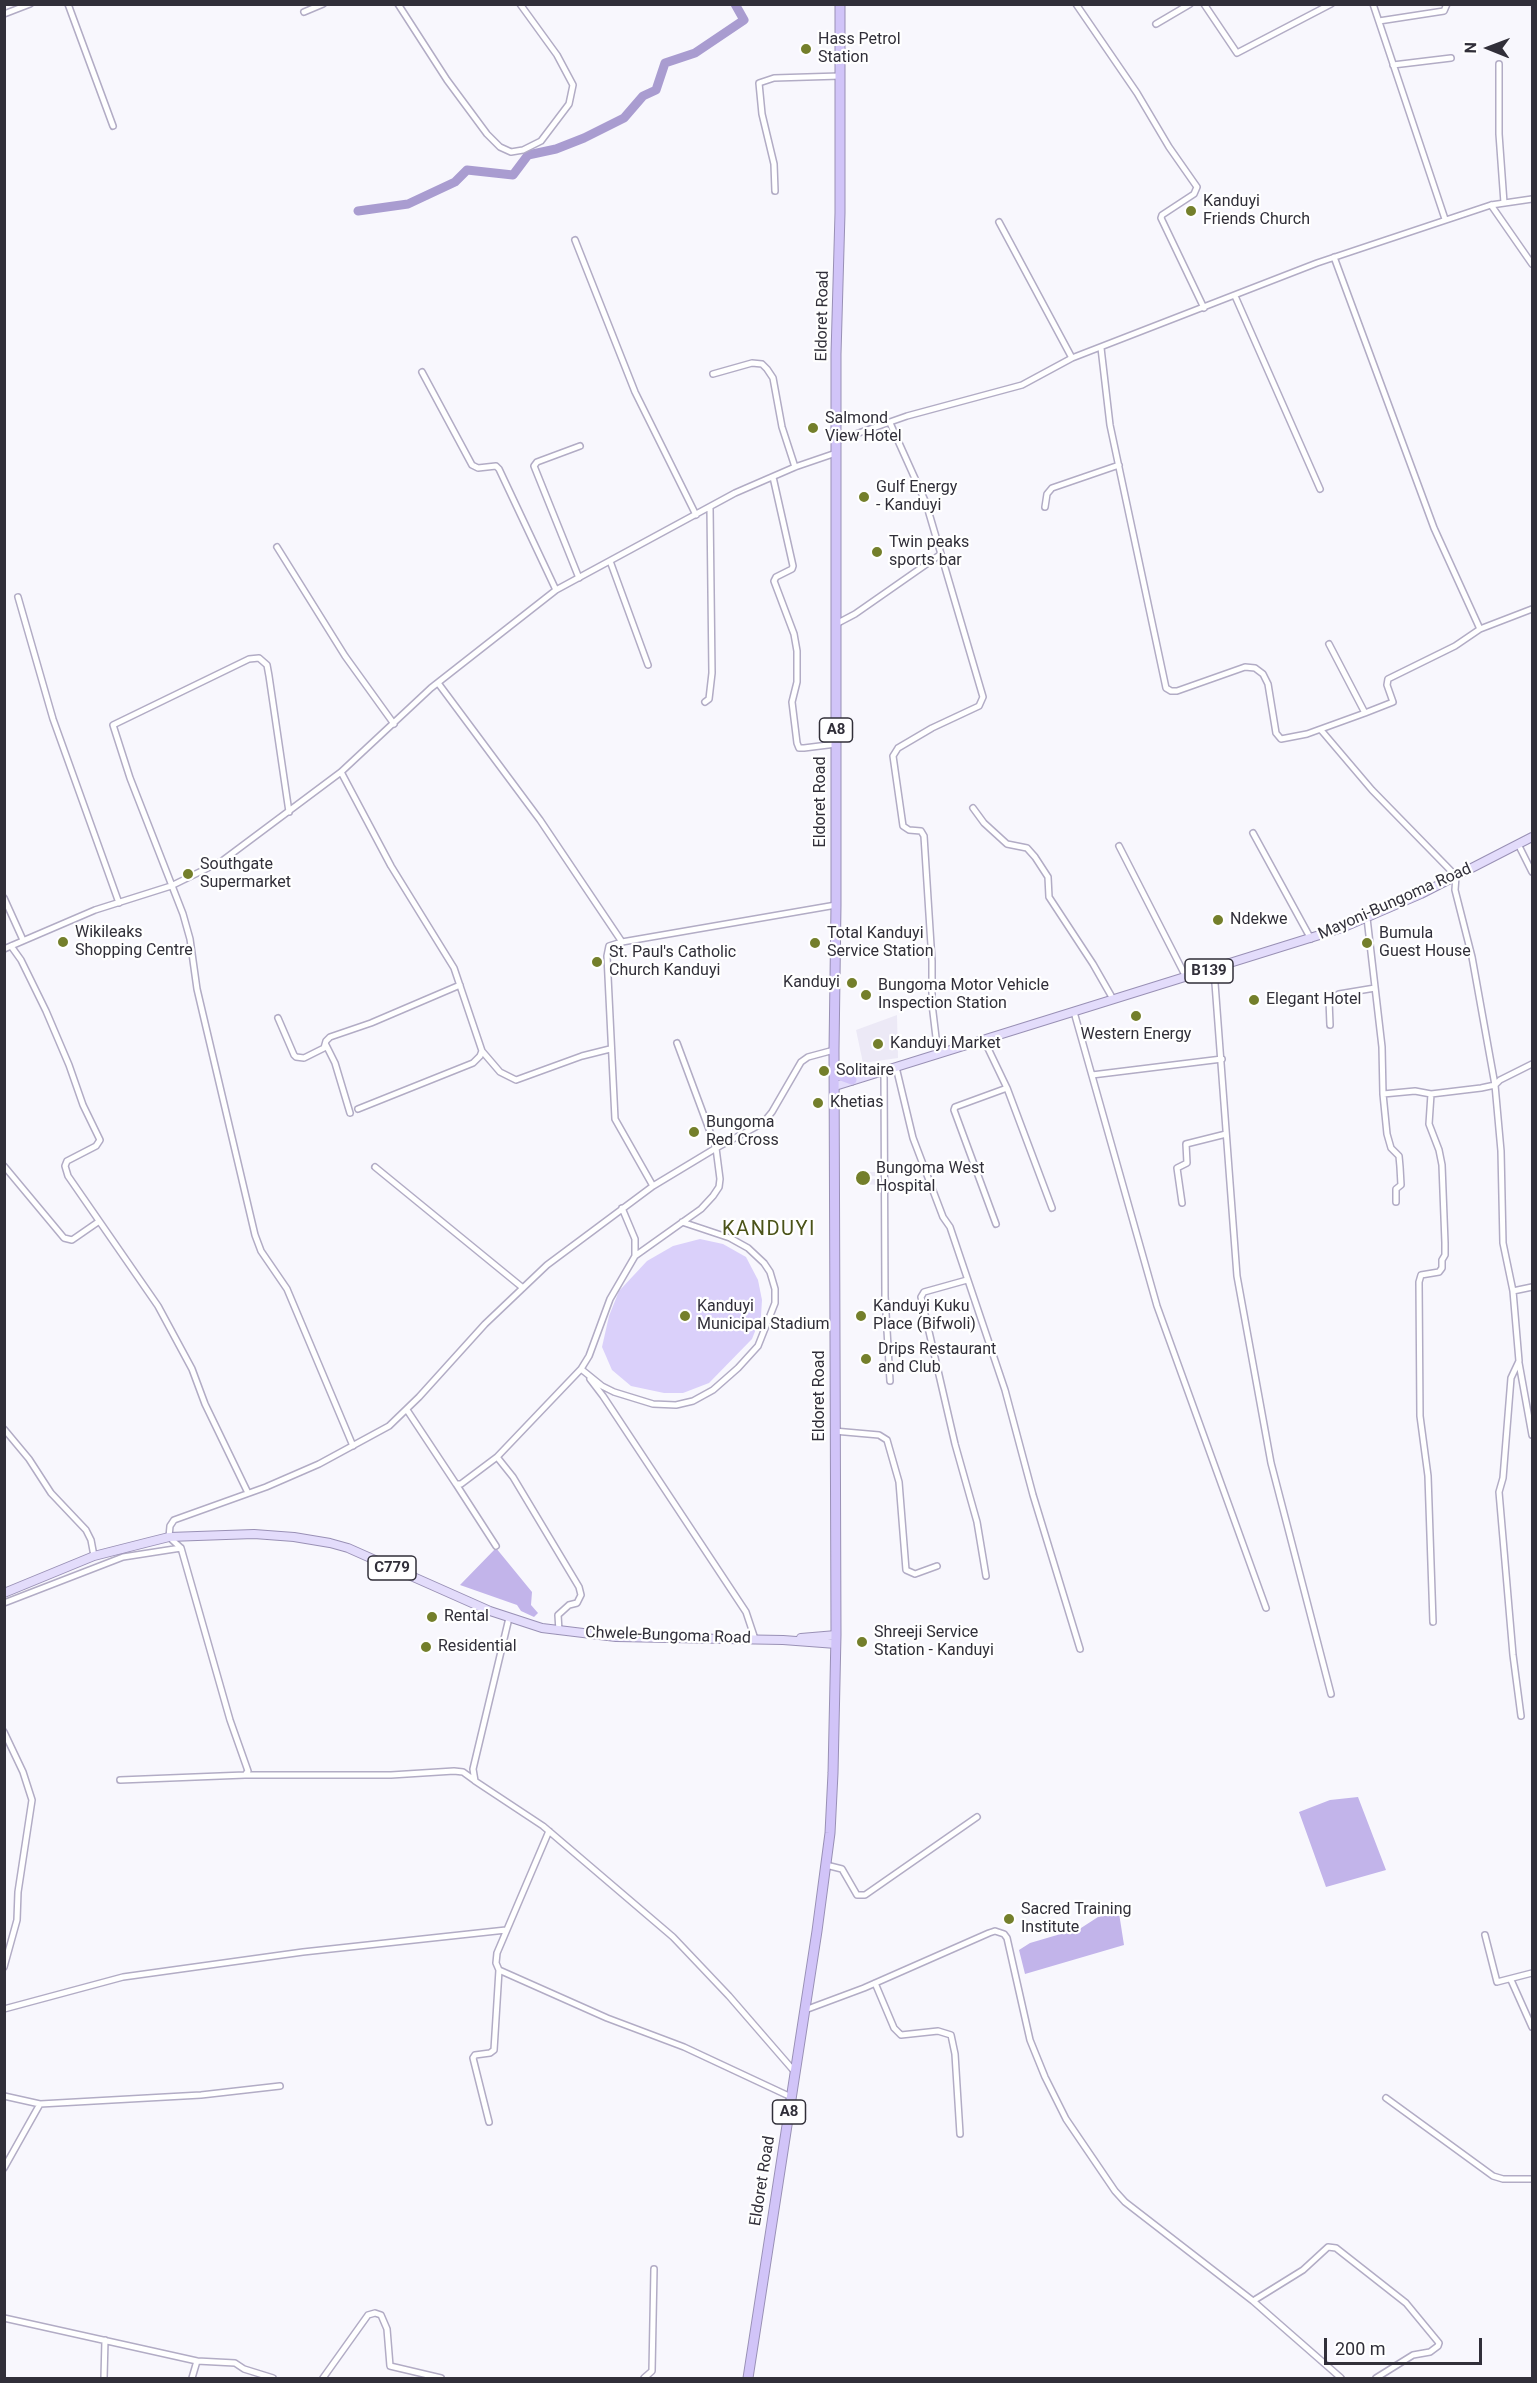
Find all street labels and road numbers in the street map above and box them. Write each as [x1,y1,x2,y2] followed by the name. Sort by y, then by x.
[813,270,833,362] street label: Eldoret Road
[820,718,852,742] road number: A8
[811,757,831,847] street label: Eldoret Road
[1316,860,1474,944] street label: Mayoni-Bungoma Road
[1185,959,1233,983] road number: B139
[810,1351,830,1441] street label: Eldoret Road
[368,1556,416,1580] road number: C779
[585,1624,751,1648] street label: Chwele-Bungoma Road
[772,2100,806,2124] road number: A8
[746,2135,780,2227] street label: Eldoret Road

